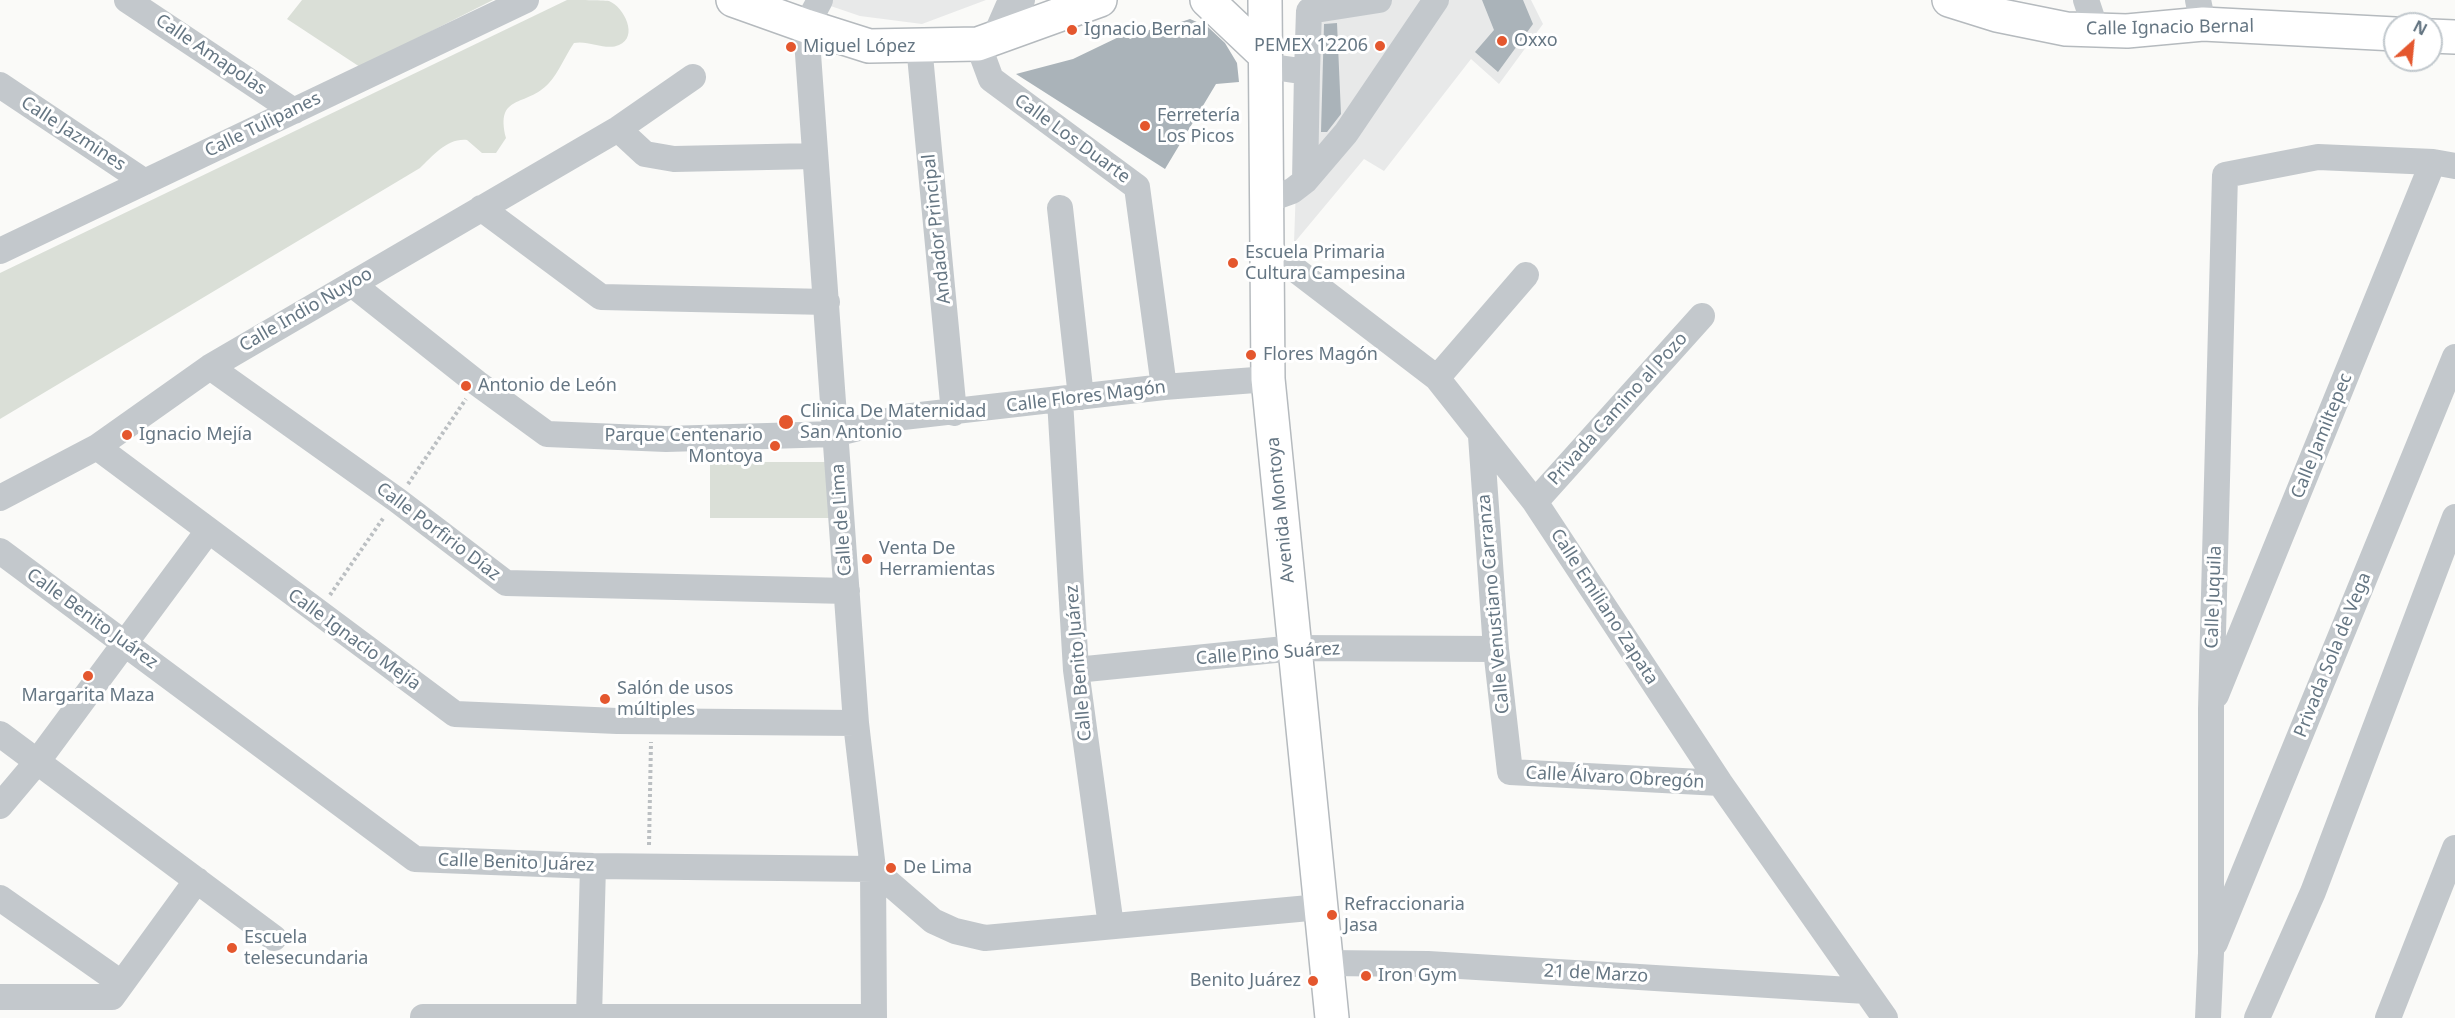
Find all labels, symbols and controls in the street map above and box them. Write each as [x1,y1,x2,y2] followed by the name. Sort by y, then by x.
[151,10,271,100] street label: Calle Amapolas
[2383,12,2443,72] north arrow
[2409,15,2431,40] text: N
[2086,16,2254,40] street label: Calle Ignacio Bernal
[1084,19,1206,41] place label: Ignacio Bernal
[1065,23,1079,37] marker: Ignacio Bernal
[1514,30,1558,52] place label: Oxxo
[1495,34,1509,48] marker: Oxxo
[1254,35,1368,57] place label: PEMEX 12206
[803,36,915,58] place label: Miguel López
[1373,39,1387,53] marker: PEMEX 12206
[784,40,798,54] marker: Miguel López
[202,88,324,162] street label: Calle Tulipanes
[1010,90,1134,188] street label: Calle Los Duarte
[17,92,129,176] street label: Calle Jazmines
[1157,105,1240,148] place label: Ferretería Los Picos
[1138,119,1152,133] marker: Ferretería Los Picos
[918,153,956,305] street label: Andador Principal
[1245,242,1406,284] place label: Escuela Primaria Cultura Campesina
[1226,256,1240,270] marker: Escuela Primaria Cultura Campesina
[236,263,376,357] street label: Calle Indio Nuyoo
[1544,328,1692,490] street label: Privada Camino al Pozo
[1263,344,1378,366] place label: Flores Magón
[1244,348,1258,362] marker: Flores Magón
[2287,370,2357,502] street label: Calle Jamiltepec
[478,375,617,397] place label: Antonio de León
[1005,377,1167,417] street label: Calle Flores Magón
[459,379,473,393] marker: Antonio de León
[800,401,986,444] place label: Clinica De Maternidad San Antonio
[777,413,795,431] marker: Clinica De Maternidad San Antonio
[139,424,252,446] place label: Ignacio Mejía
[604,425,763,468] place label: Parque Centenario Montoya
[120,428,134,442] marker: Ignacio Mejía
[1263,436,1299,584] street label: Avenida Montoya
[768,439,782,453] marker: Parque Centenario Montoya
[827,463,857,577] street label: Calle de Lima
[372,478,504,586] street label: Calle Porfirio Díaz
[1474,493,1514,715] street label: Calle Venustiano Carranza
[1546,525,1662,689] street label: Calle Emiliano Zapata
[879,538,995,580] place label: Venta De Herramientas
[2201,545,2227,649] street label: Calle Juquila
[860,552,874,566] marker: Venta De Herramientas
[22,564,162,674] street label: Calle Benito Juárez
[2290,569,2376,741] street label: Privada Sola de Vega
[1061,584,1097,742] street label: Calle Benito Juárez
[283,585,425,695] street label: Calle Ignacio Mejía
[1195,638,1341,670] street label: Calle Pino Suárez
[81,669,95,683] marker: Margarita Maza
[617,678,733,720] place label: Salón de usos múltiples
[21,685,155,707] place label: Margarita Maza
[598,692,612,706] marker: Salón de usos múltiples
[1525,763,1705,793] street label: Calle Álvaro Obregón
[437,849,595,877] street label: Calle Benito Juárez
[903,857,972,879] place label: De Lima
[884,861,898,875] marker: De Lima
[1344,894,1465,936] place label: Refraccionaria Jasa
[1325,908,1339,922] marker: Refraccionaria Jasa
[244,927,368,970] place label: Escuela telesecundaria
[225,941,239,955] marker: Escuela telesecundaria
[1543,960,1649,988] street label: 21 de Marzo
[1378,965,1457,987] place label: Iron Gym
[1359,969,1373,983] marker: Iron Gym
[1190,970,1301,992] place label: Benito Juárez
[1306,974,1320,988] marker: Benito Juárez

